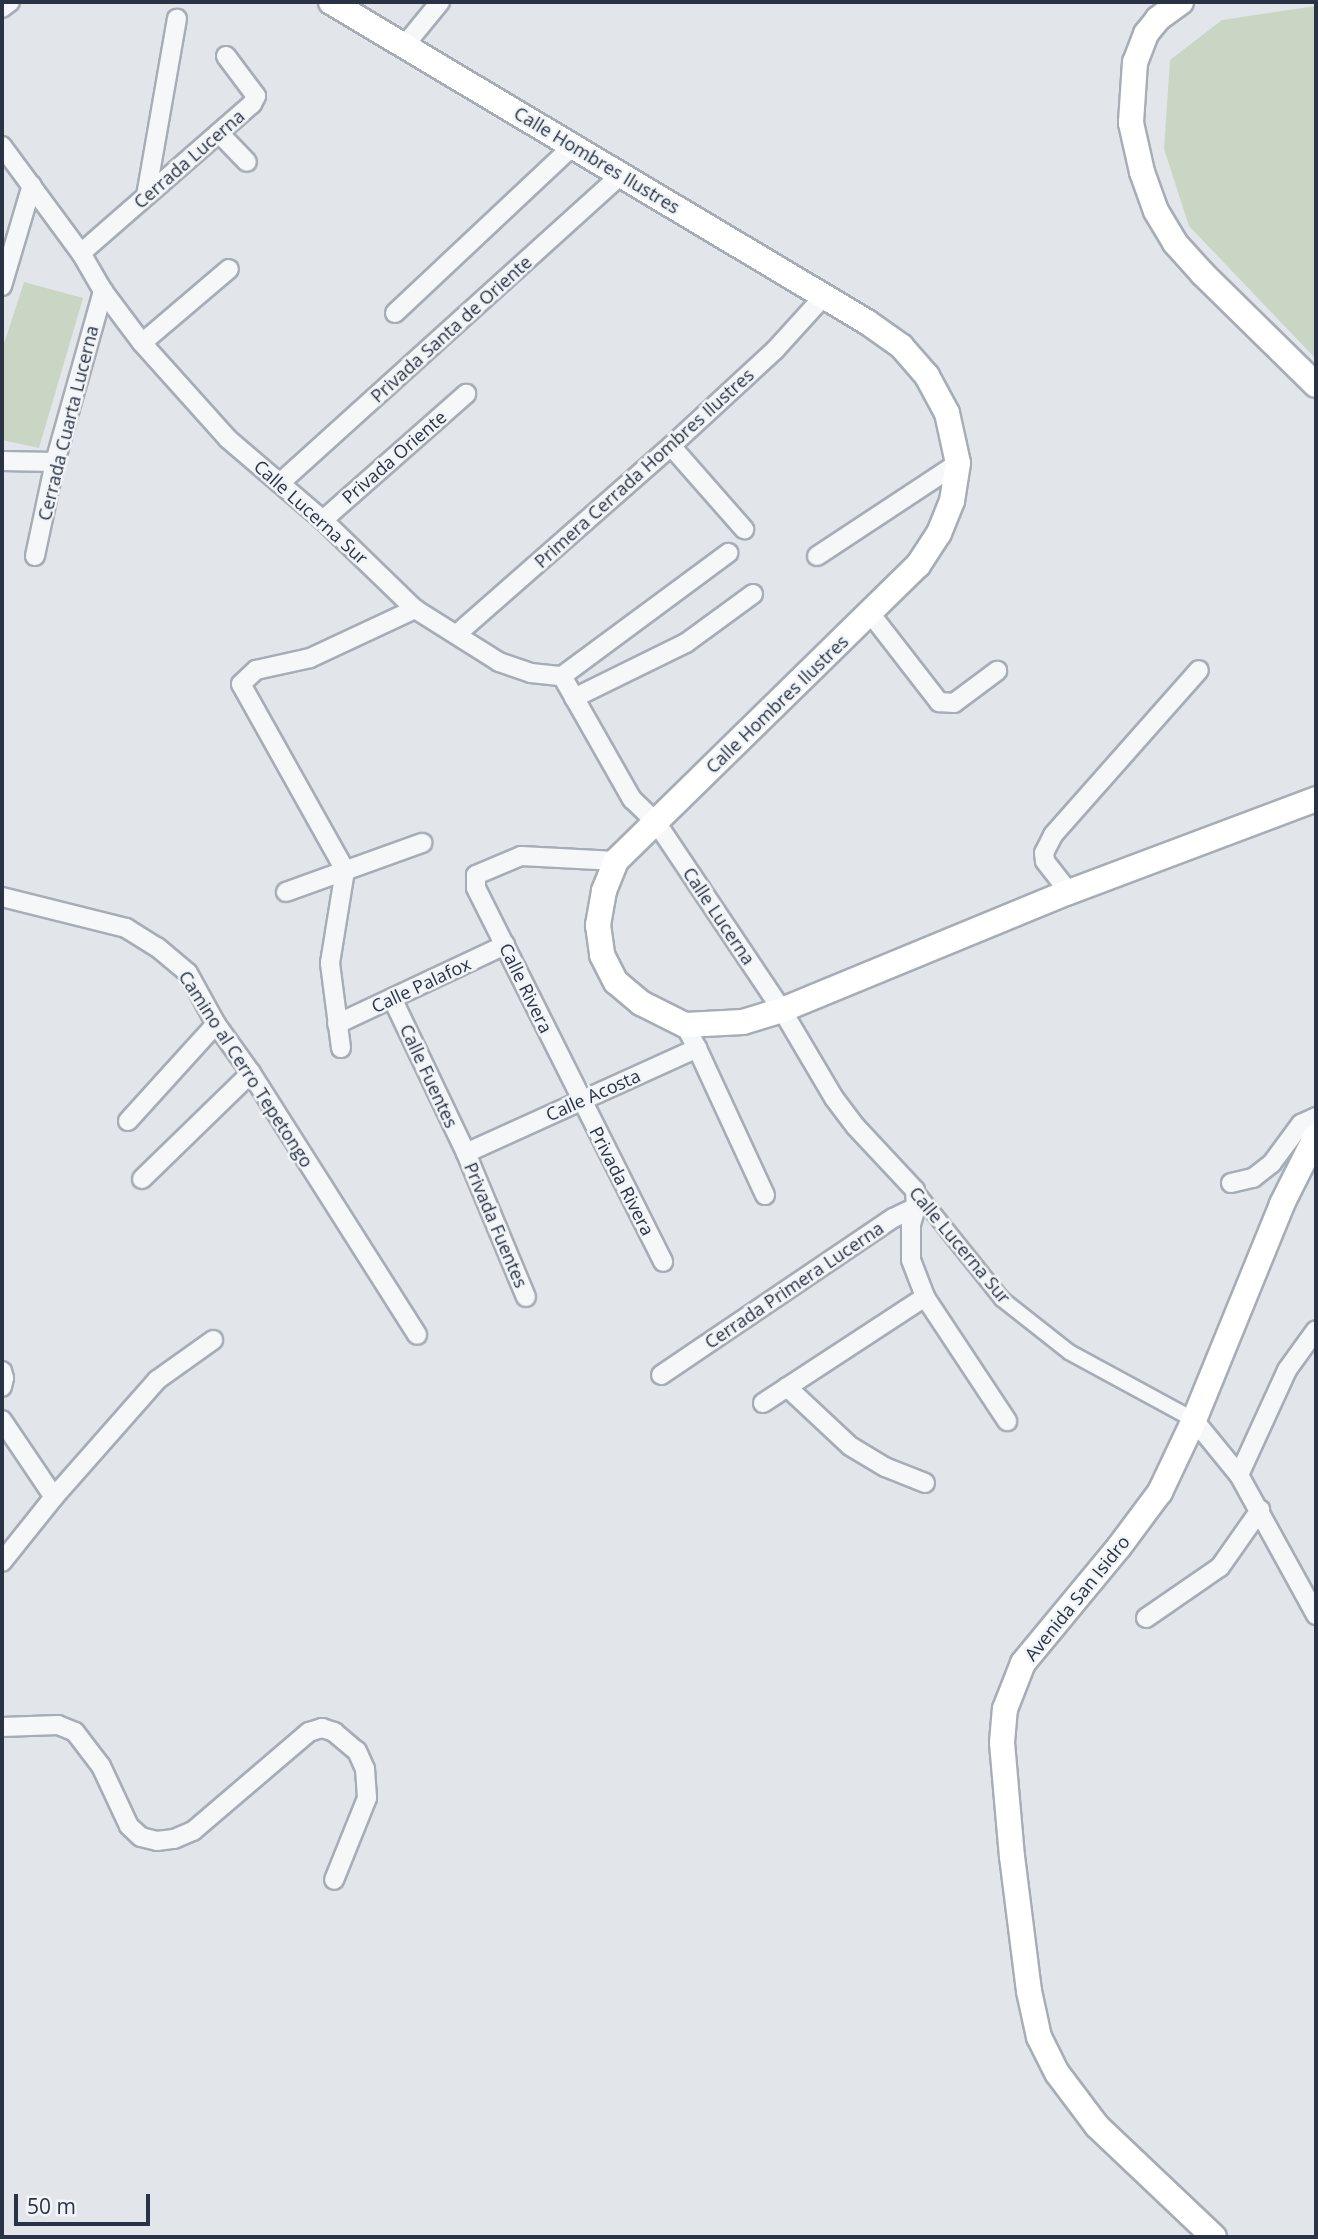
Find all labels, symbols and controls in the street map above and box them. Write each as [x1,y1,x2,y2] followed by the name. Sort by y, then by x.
[510,102,684,218] street label: Calle Hombres Ilustres
[129,105,249,213] street label: Cerrada Lucerna
[366,251,536,407] street label: Privada Santa de Oriente
[33,323,103,523] street label: Cerrada Cuarta Lucerna
[530,364,758,572] street label: Primera Cerrada Hombres Ilustres
[337,406,451,508] street label: Privada Oriente
[250,455,372,569] street label: Calle Lucerna Sur
[701,630,853,778] street label: Calle Hombres Ilustres
[679,863,759,969] street label: Calle Lucerna
[495,940,557,1036] street label: Calle Rivera
[368,953,474,1017] street label: Calle Palafox
[174,967,318,1171] street label: Camino al Cerro Tepetongo
[396,1021,462,1131] street label: Calle Fuentes
[542,1065,644,1125] street label: Calle Acosta
[585,1123,659,1239] street label: Privada Rivera
[460,1159,532,1291] street label: Privada Fuentes
[905,1182,1015,1308] street label: Calle Lucerna Sur
[701,1217,887,1353] street label: Cerrada Primera Lucerna
[1020,1531,1134,1665] street label: Avenida San Isidro
[18,2180,154,2224] scale bar
[27,2192,76,2220] text: 50 m

